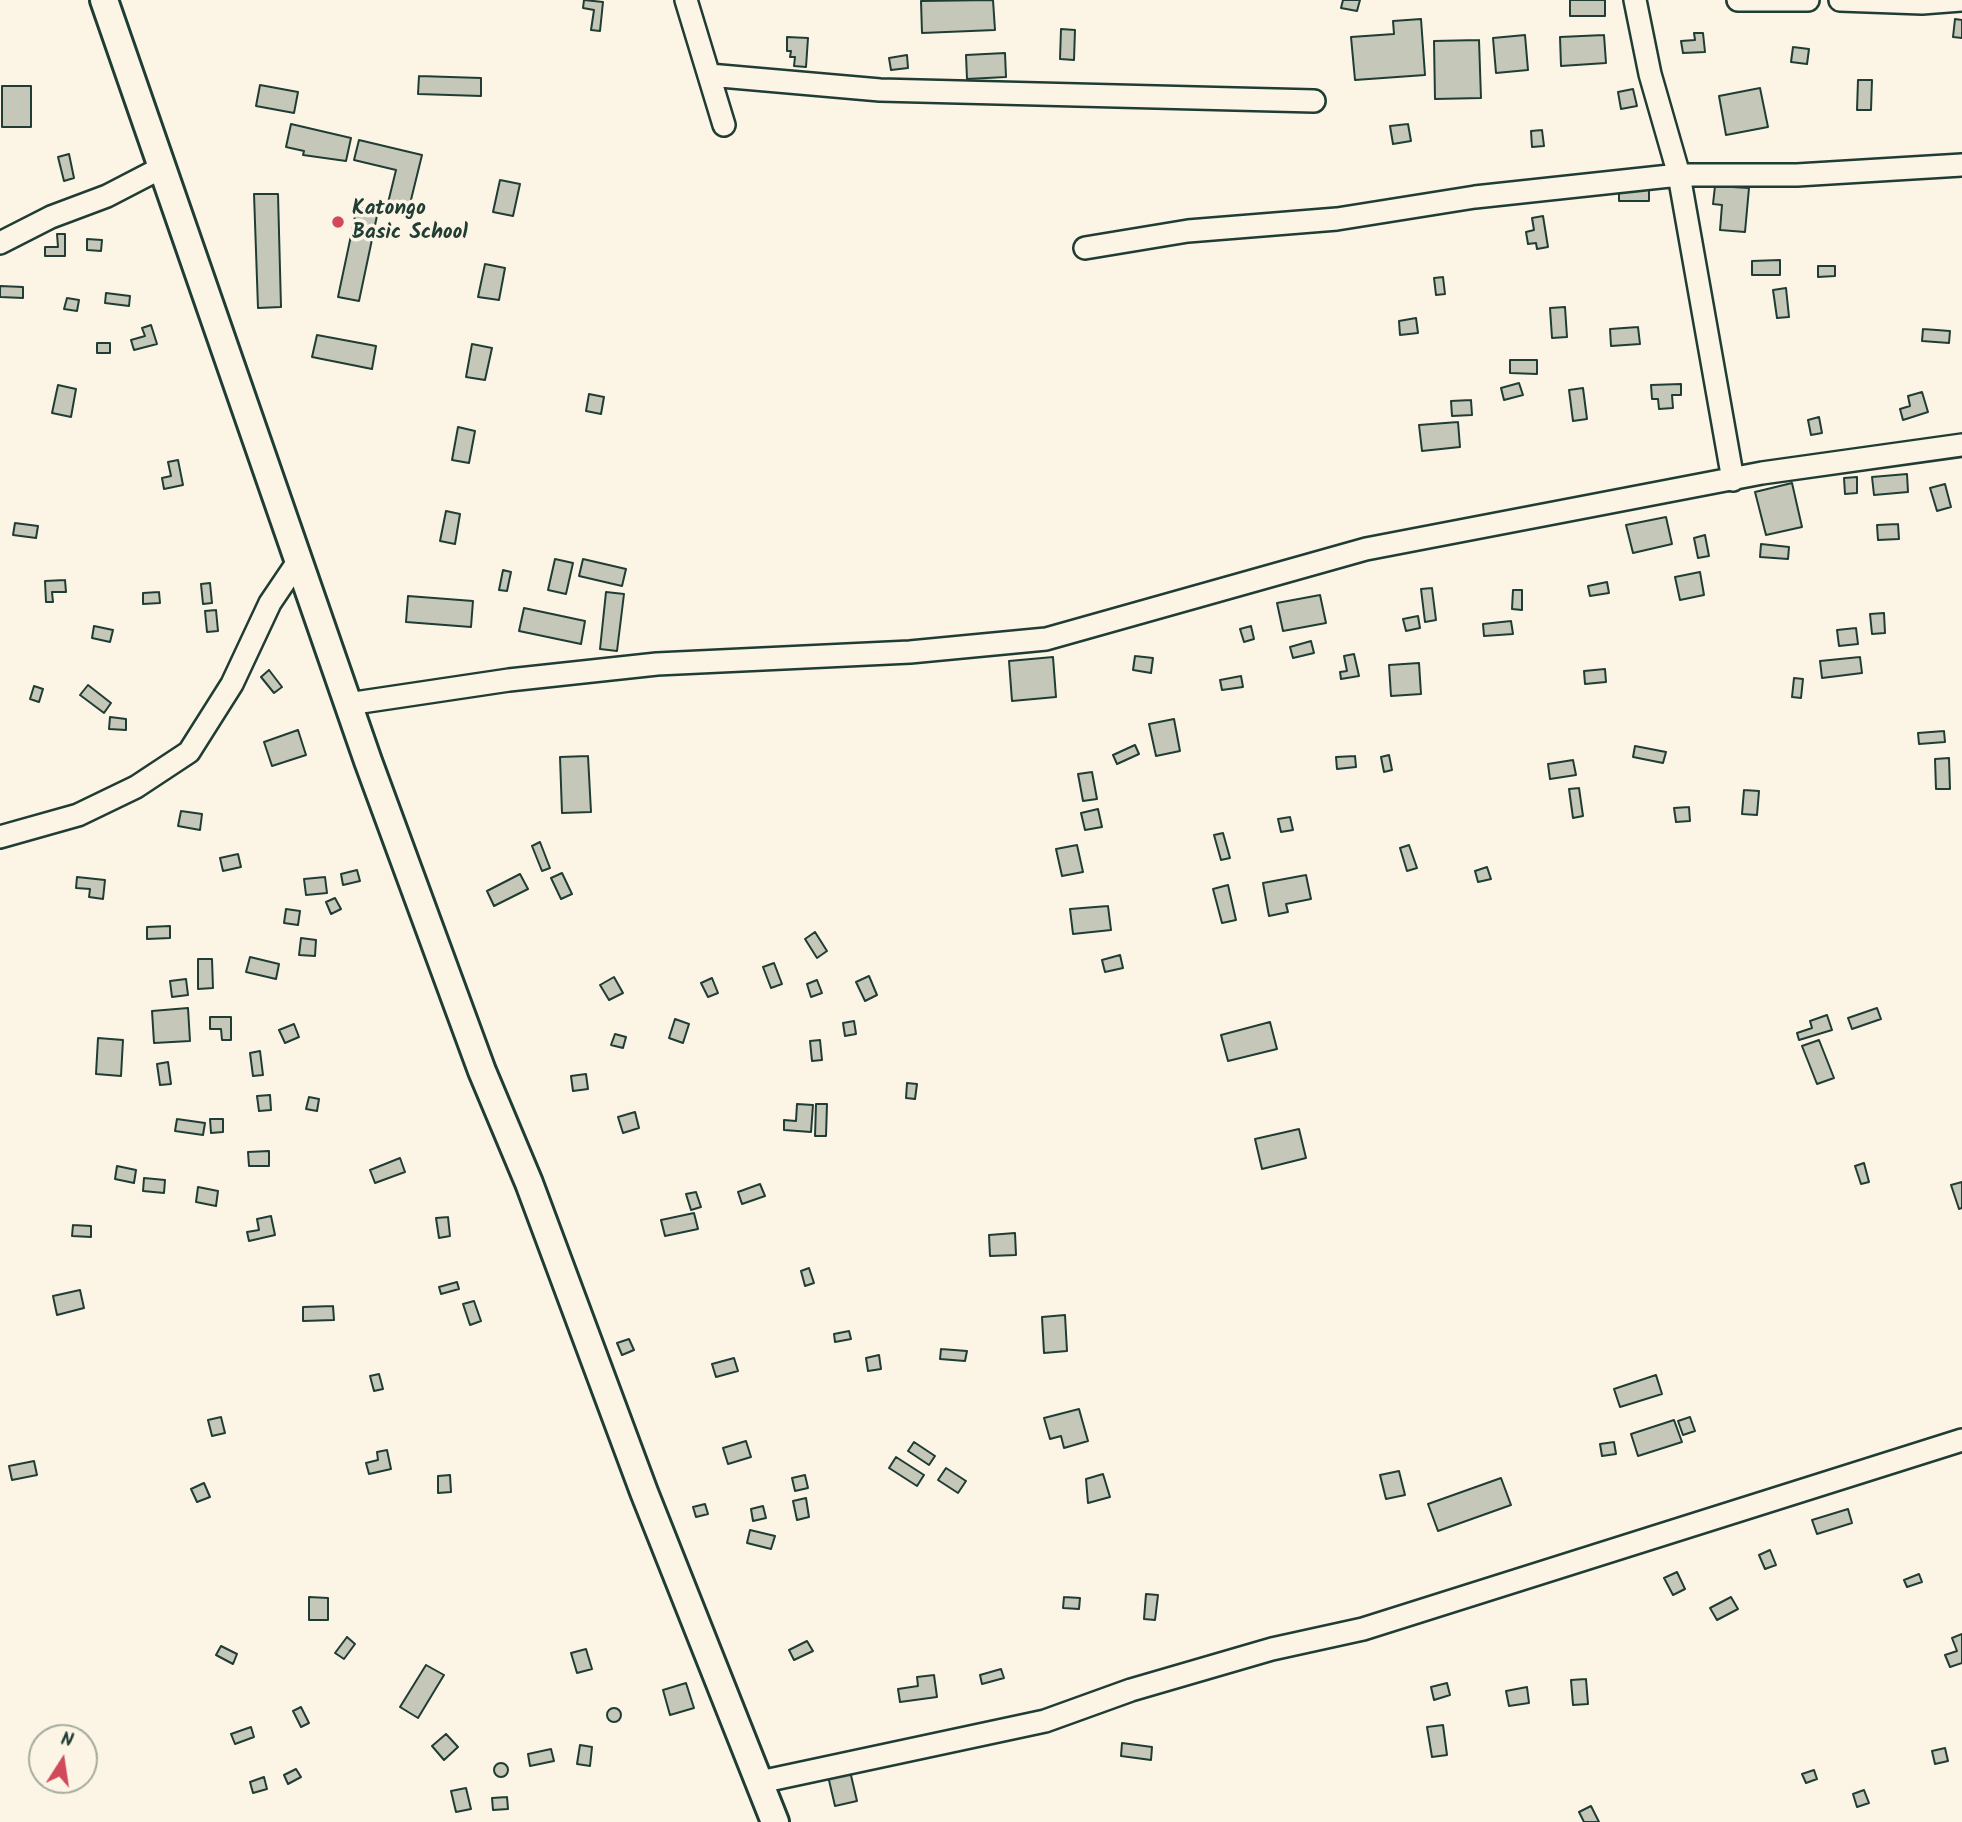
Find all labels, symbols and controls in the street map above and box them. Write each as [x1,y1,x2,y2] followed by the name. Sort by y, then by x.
[352,197,468,247] place label: Katongo Basic School
[330,214,346,230] marker: Katongo Basic School
[28,1724,98,1794] north arrow
[58,1724,76,1756] text: N

